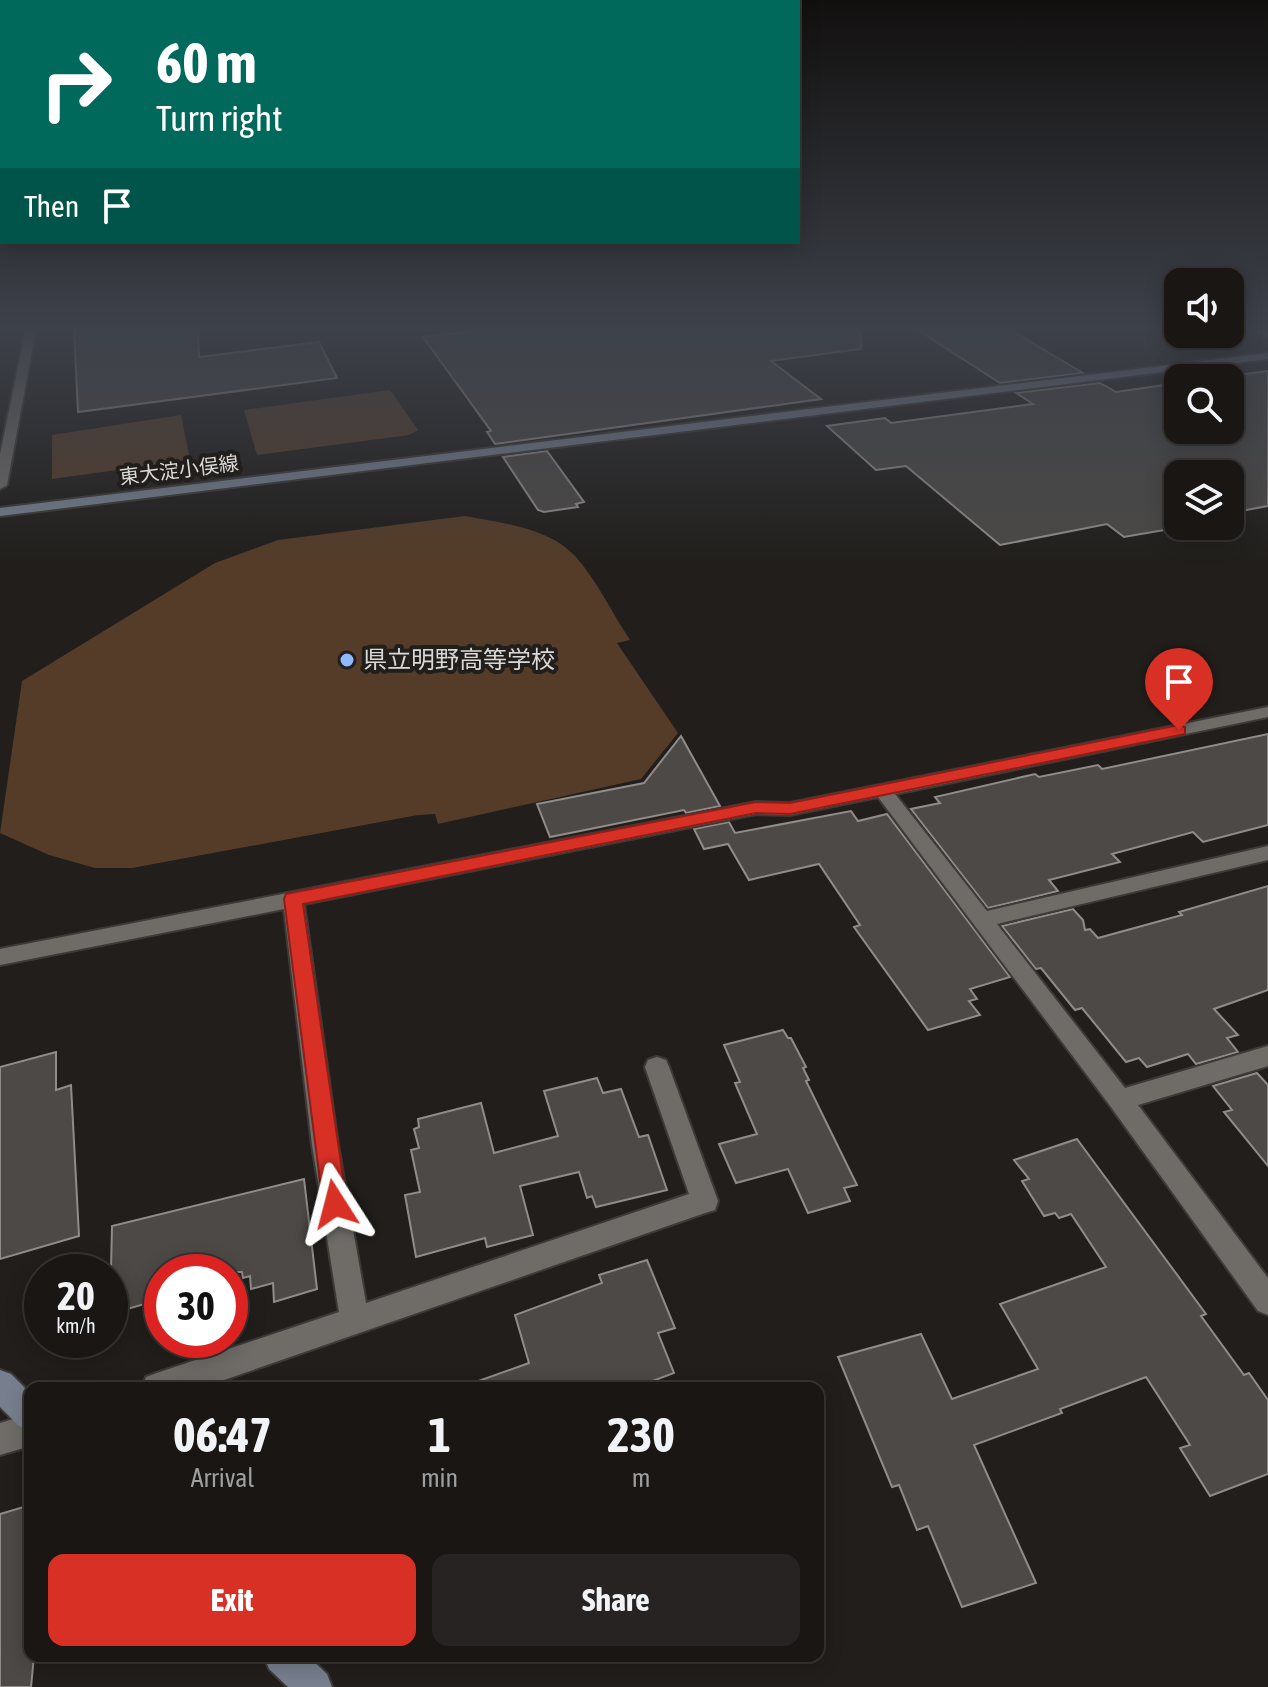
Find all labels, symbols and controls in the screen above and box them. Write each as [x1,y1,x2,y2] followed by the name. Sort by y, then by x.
[156,31,257,95] text: 60 m
[24,32,128,136] icon: right
[156,97,283,139] text: Turn right
[95,184,139,228] icon: arrive
[24,189,79,223] text: Then
[1164,268,1244,540] map controls
[1164,268,1244,348] button: sound
[1164,364,1244,444] button: search
[118,451,240,488] street label: 東大淀小俣線
[1164,460,1244,540] button: layers
[363,646,555,673] place label: 県立明野高等学校
[1145,648,1213,730] pin
[338,651,356,669] marker: 県立明野高等学校
[1157,660,1201,704] icon: arrive
[293,1162,377,1246] position arrow
[144,1254,248,1358] speed limit sign: 30
[57,1273,95,1318] text: 20
[56,1314,96,1337] text: km/h
[173,1407,272,1462] text: 06:47
[428,1407,451,1462] text: 1
[607,1407,675,1462] text: 230
[191,1463,254,1493] text: Arrival
[421,1463,458,1493] text: min
[632,1463,650,1493] text: m
[48,1554,416,1646] button: Exit
[432,1554,800,1646] button: Share

